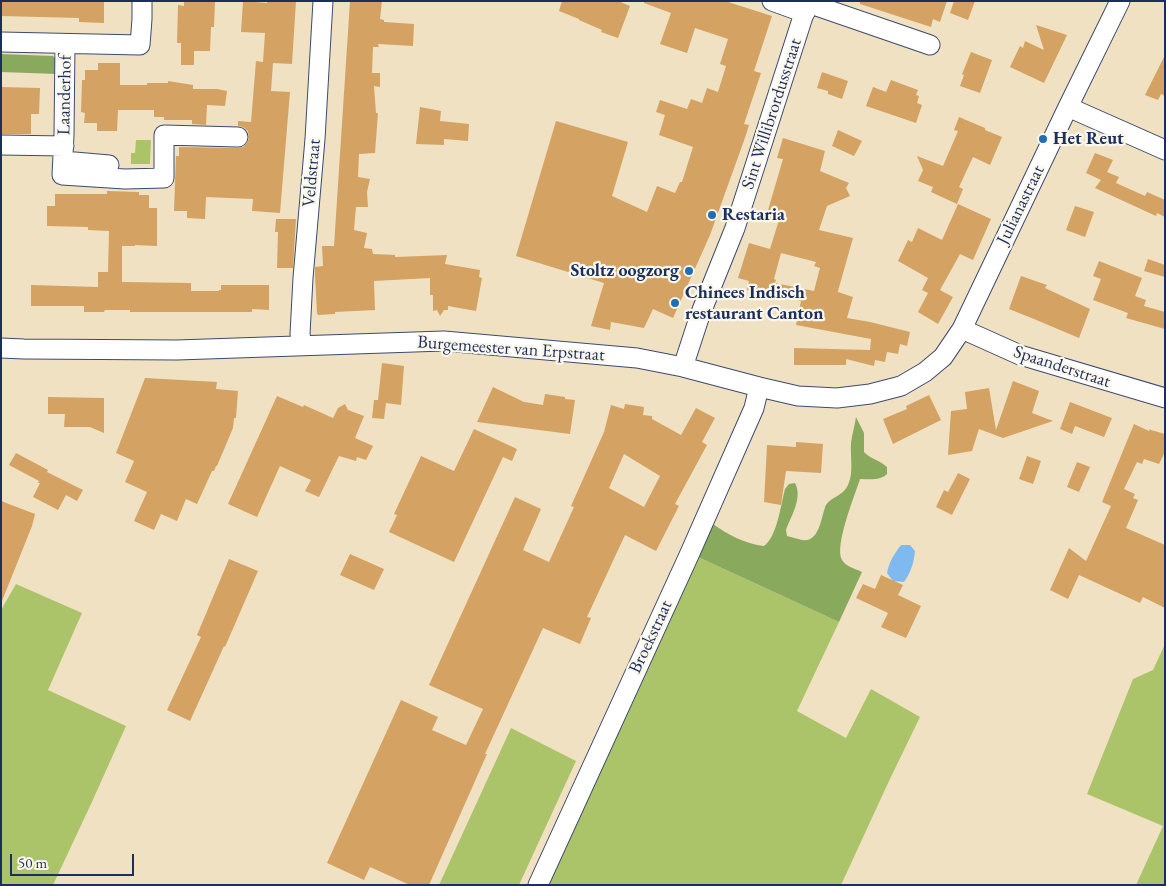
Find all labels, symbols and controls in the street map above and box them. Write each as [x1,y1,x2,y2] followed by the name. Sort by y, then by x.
[737,36,807,192] street label: Sint Willibrordusstraat
[53,55,77,135] street label: Laanderhof
[1053,128,1124,150] place label: Het Reut
[1037,133,1049,145] marker: Het Reut
[298,138,326,208] street label: Veldstraat
[993,162,1049,248] street label: Julianastraat
[722,204,785,226] place label: Restaria
[706,209,718,221] marker: Restaria
[570,260,679,282] place label: Stoltz oogzorg
[683,265,695,277] marker: Stoltz oogzorg
[685,282,823,324] place label: Chinees Indisch restaurant Canton
[669,297,681,309] marker: Chinees Indisch restaurant Canton
[417,332,605,366] street label: Burgemeester van Erpstraat
[1011,341,1113,393] street label: Spaanderstraat
[625,597,677,677] street label: Broekstraat
[12,844,136,876] scale bar
[18,853,47,872] text: 50 m

